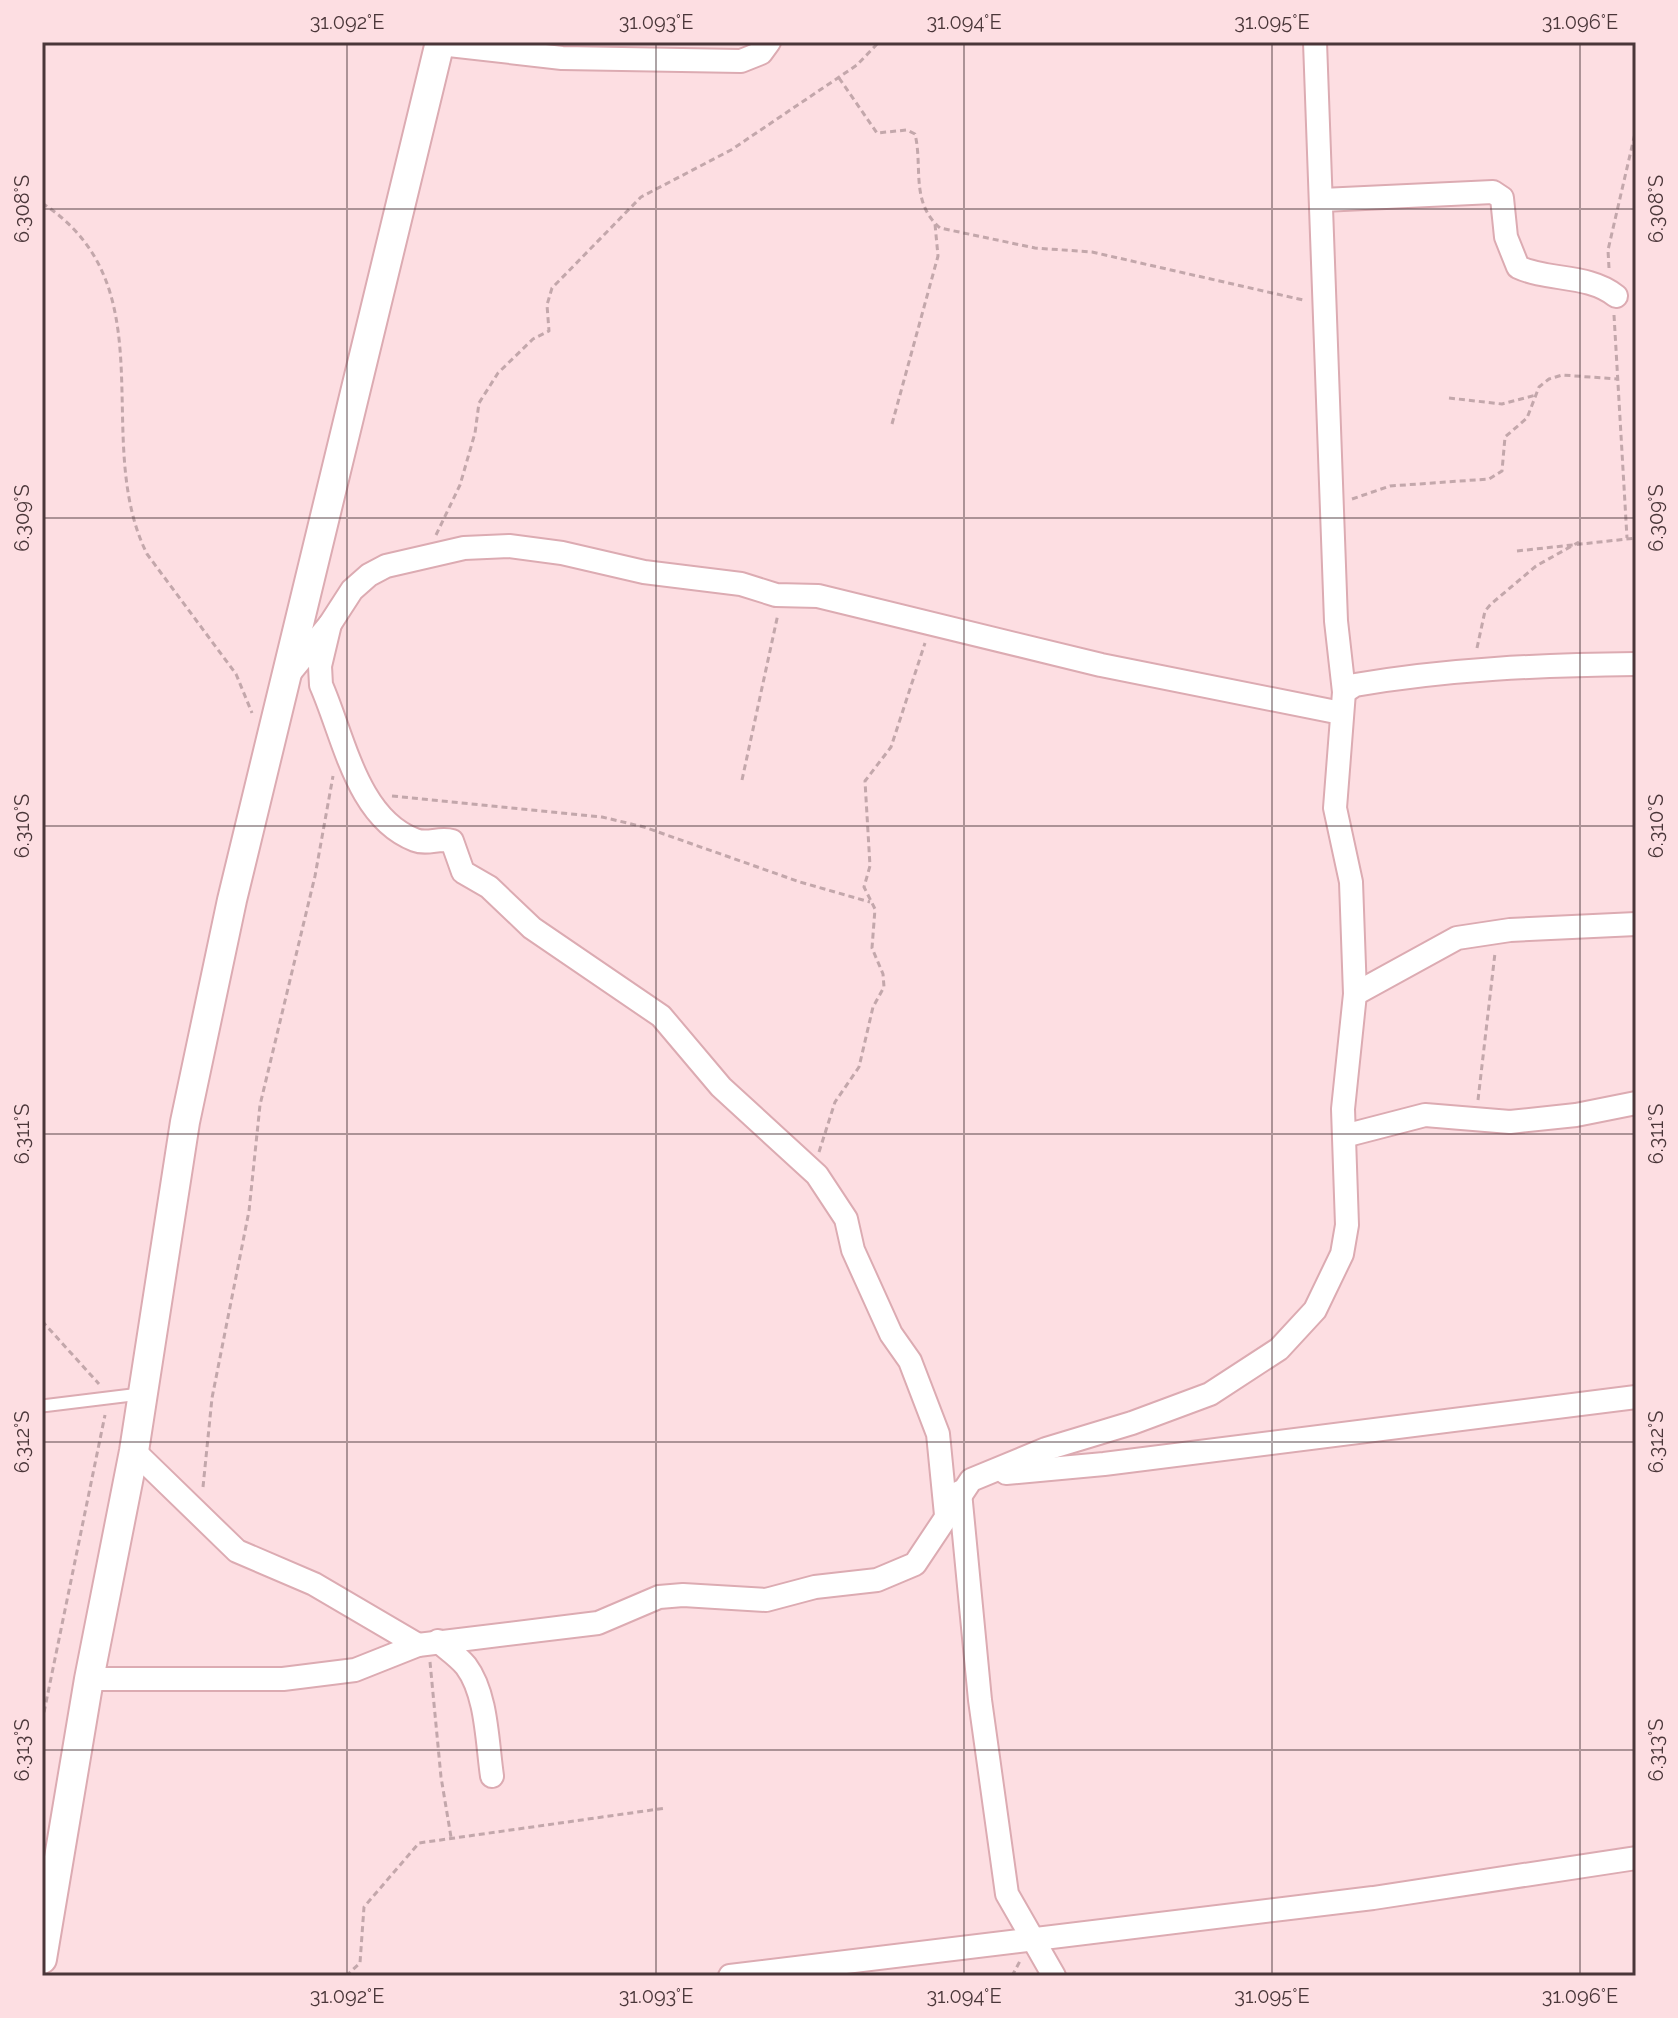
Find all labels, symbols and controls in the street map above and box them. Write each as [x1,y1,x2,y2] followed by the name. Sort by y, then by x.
[310,10,384,34] text: 31.092°E
[619,10,693,34] text: 31.093°E
[926,10,1002,34] text: 31.094°E
[1234,10,1310,34] text: 31.095°E
[1542,10,1618,34] text: 31.096°E
[10,175,34,243] text: 6.308°S
[1644,175,1668,243] text: 6.308°S
[10,484,34,552] text: 6.309°S
[1644,484,1668,552] text: 6.309°S
[10,794,34,858] text: 6.310°S
[1644,794,1668,858] text: 6.310°S
[10,1104,34,1164] text: 6.311°S
[1644,1104,1668,1164] text: 6.311°S
[10,1411,34,1473] text: 6.312°S
[1644,1411,1668,1473] text: 6.312°S
[10,1719,34,1781] text: 6.313°S
[1644,1719,1668,1781] text: 6.313°S
[310,1984,384,2008] text: 31.092°E
[619,1984,693,2008] text: 31.093°E
[926,1984,1002,2008] text: 31.094°E
[1234,1984,1310,2008] text: 31.095°E
[1542,1984,1618,2008] text: 31.096°E

